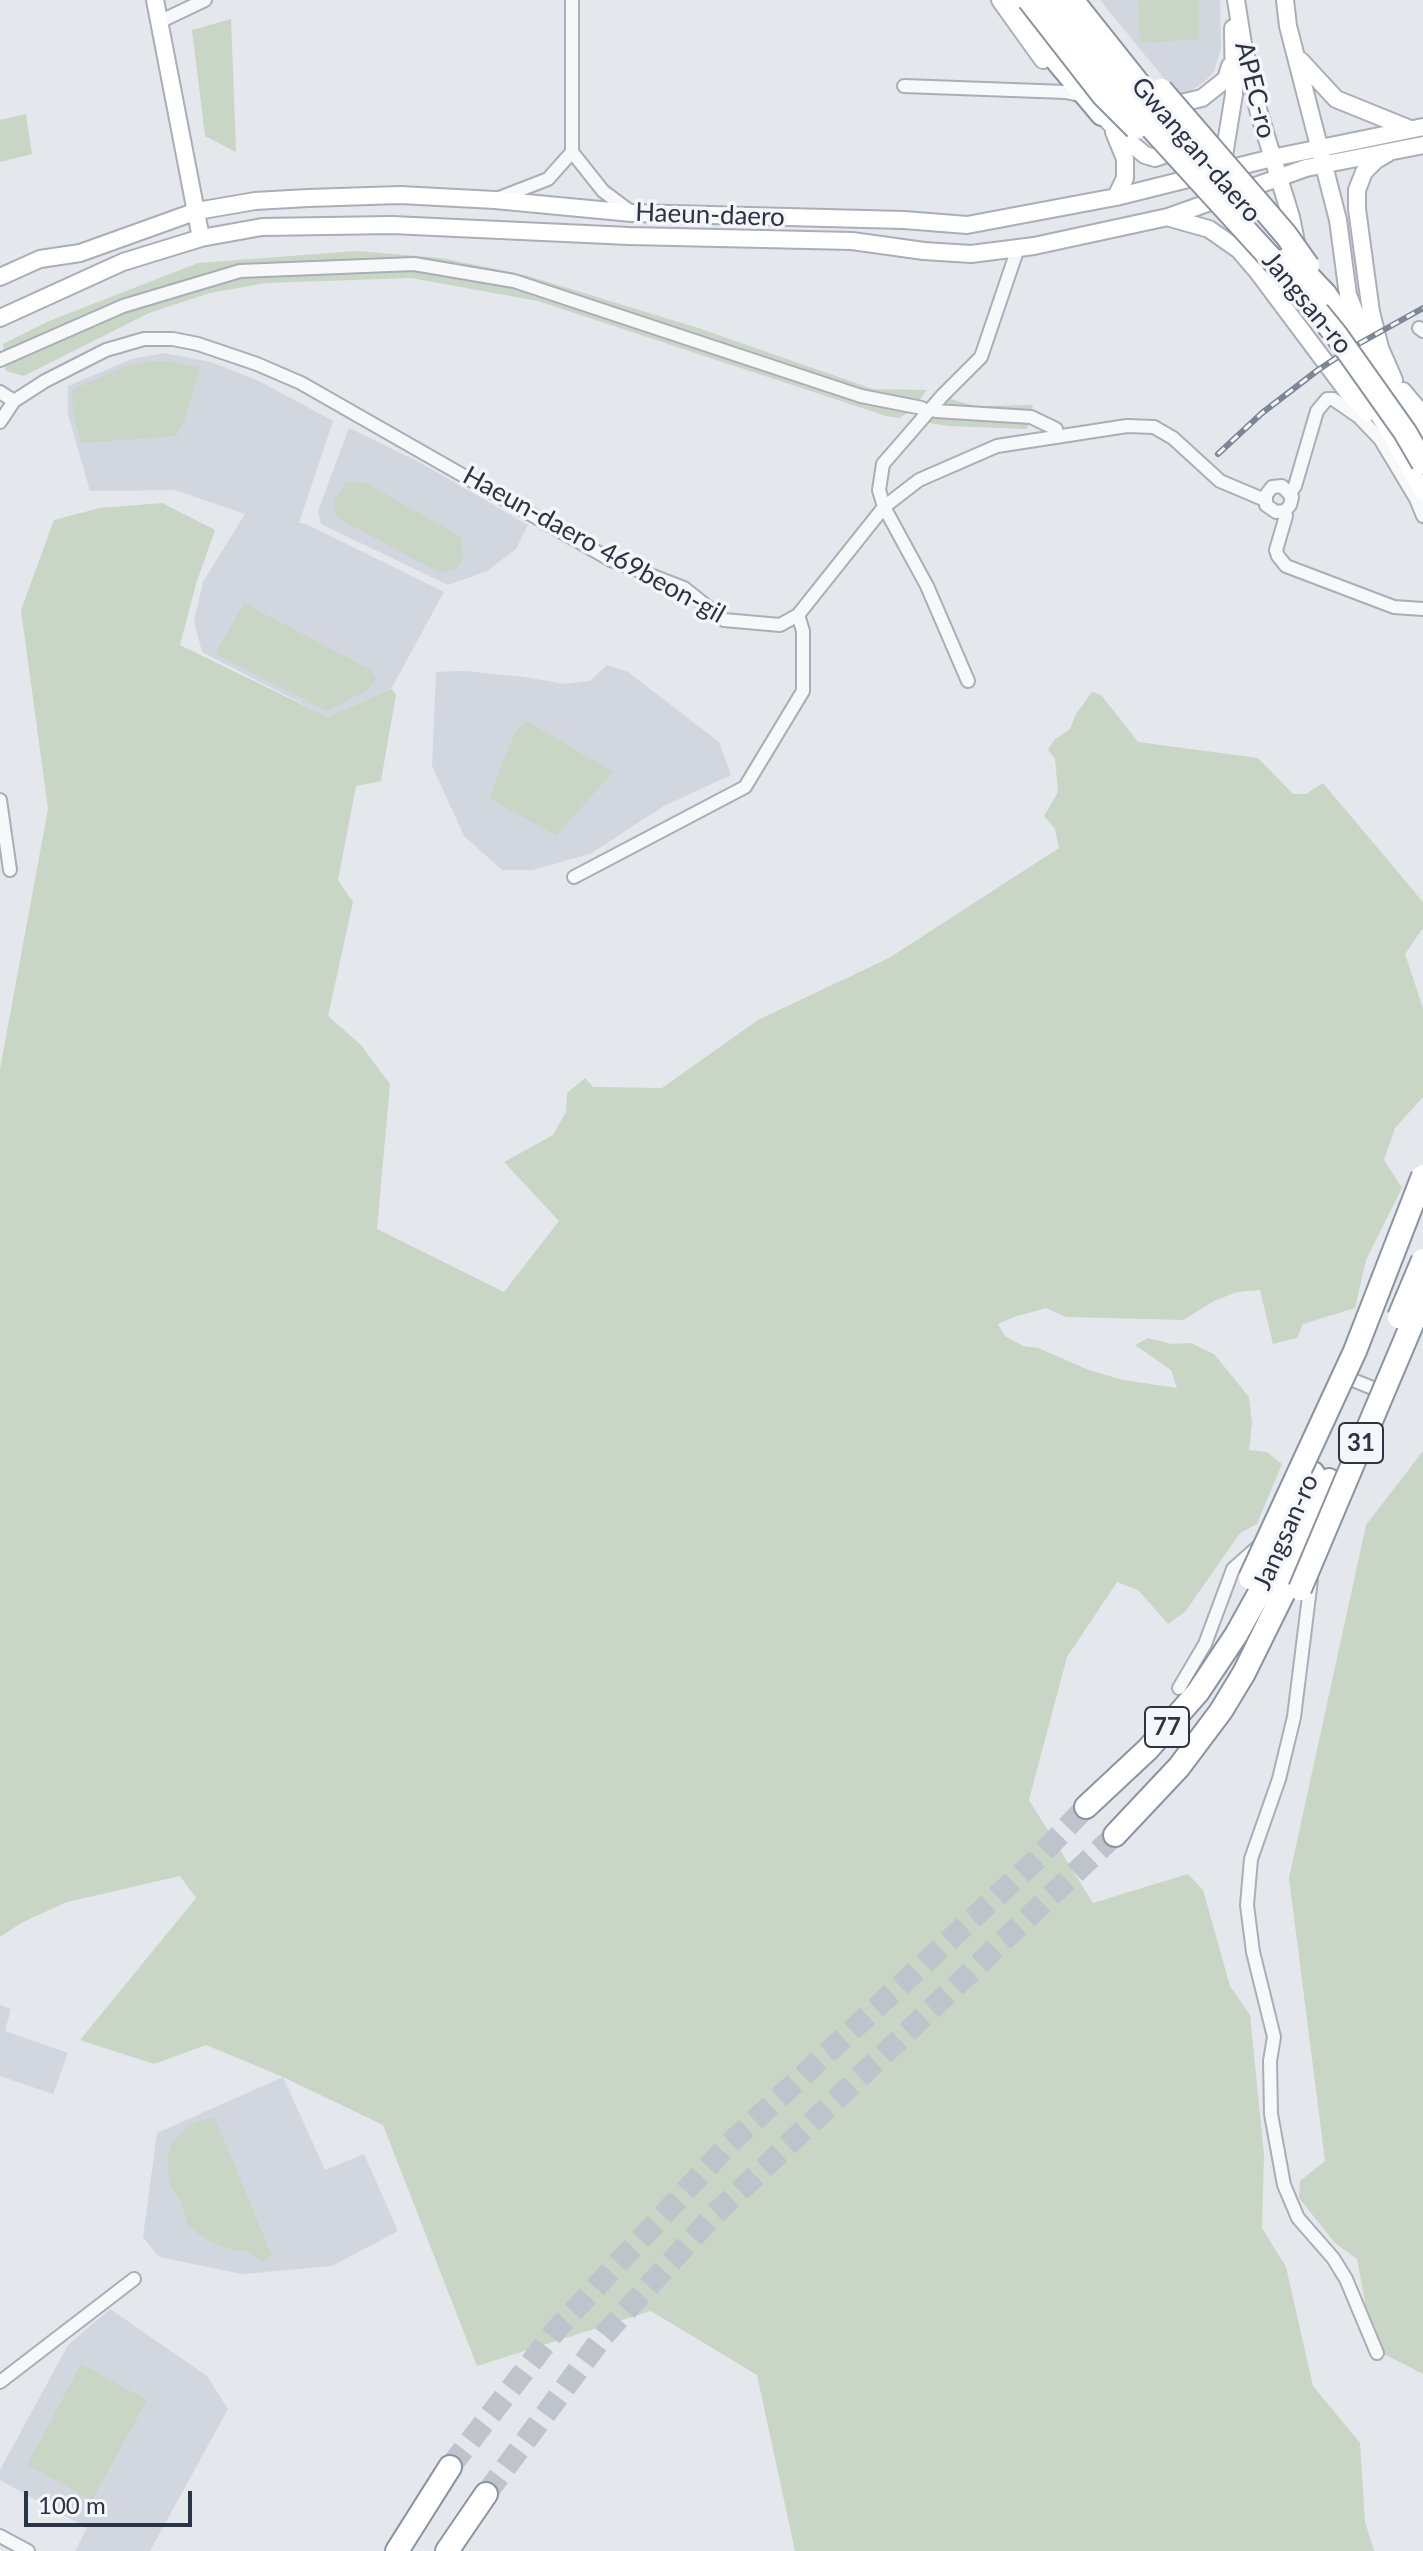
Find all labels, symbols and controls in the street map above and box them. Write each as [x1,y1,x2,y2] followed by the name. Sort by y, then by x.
[1228,38,1282,142] street label: APEC-ro
[1125,71,1267,229] street label: Gwangan-daero
[635,197,785,233] street label: Haeun-daero
[1255,246,1359,360] street label: Jangsan-ro
[458,460,730,630] street label: Haeun-daero 469beon-gil
[1339,1423,1383,1463] road number: 31
[1247,1469,1325,1595] street label: Jangsan-ro
[1145,1707,1189,1747] road number: 77
[28,2475,196,2525] scale bar
[38,2490,106,2519] text: 100 m

